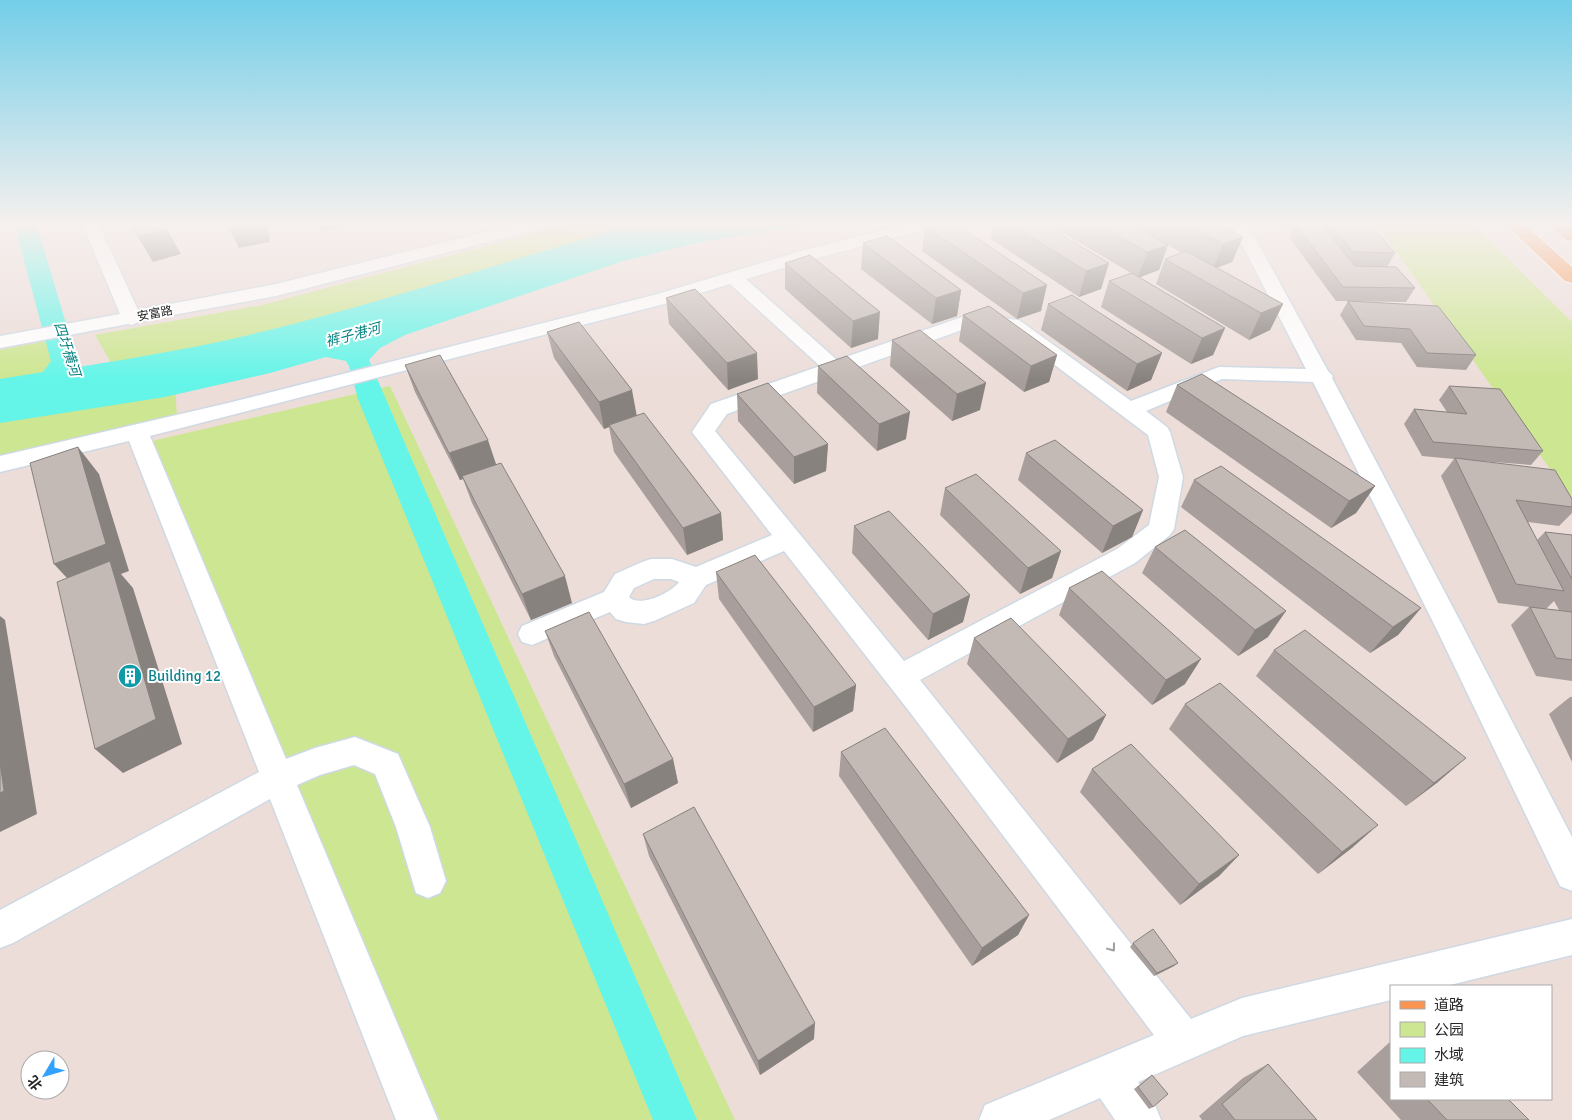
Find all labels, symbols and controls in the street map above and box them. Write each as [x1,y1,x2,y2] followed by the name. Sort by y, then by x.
[136,303,174,325] street label: 安富路
[324,319,385,350] water label: 裤子港河
[50,320,85,381] water label: 四圩横河
[117,663,143,689] building icon: Building 12
[148,667,221,685] place label: Building 12
[1107,942,1115,951] one-way arrow
[1390,985,1552,1100] legend
[1434,996,1464,1014] text: 道路
[1434,1021,1464,1039] text: 公园
[1434,1046,1464,1064] text: 水域
[20,1050,70,1100] north arrow
[1434,1071,1464,1089] text: 建筑
[24,1072,46,1093] text: 北

